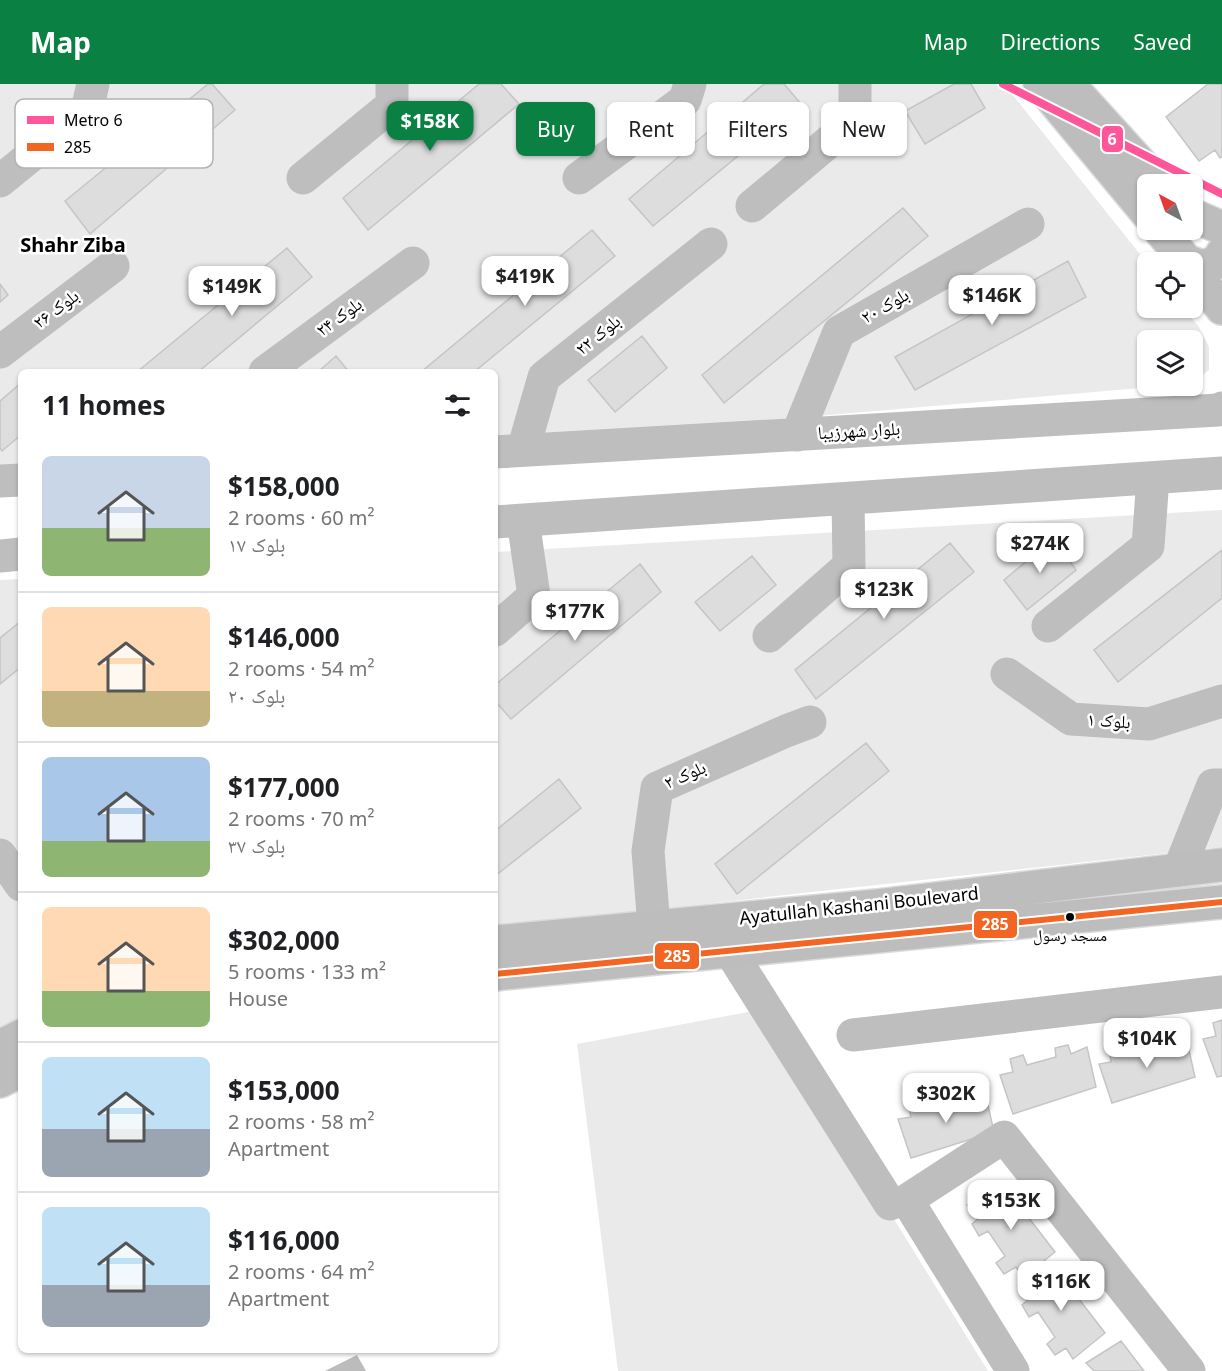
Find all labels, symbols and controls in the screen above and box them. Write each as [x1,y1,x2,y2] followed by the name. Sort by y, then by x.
[30,23,91,61] text: Map
[924,28,968,56] text: Map
[1001,28,1100,56] text: Directions
[1133,28,1192,56] text: Saved
[15,99,213,168] legend
[388,101,472,152] pin: $158K
[516,102,595,156] chip: Buy
[607,102,695,156] chip: Rent
[707,102,809,156] chip: Filters
[821,102,907,156] chip: New
[400,107,460,134] text: $158K
[64,109,123,131] text: Metro 6
[1101,125,1124,153] line badge: 6
[1107,128,1117,150] text: 6
[64,136,91,158] text: 285
[1137,174,1203,240] north arrow
[1137,174,1203,396] map controls
[20,231,126,258] district label: Shahr Ziba
[1137,252,1203,318] button: locate
[483,256,567,307] pin: $419K
[495,262,555,289] text: $419K
[190,266,274,317] pin: $149K
[202,272,262,299] text: $149K
[950,275,1034,326] pin: $146K
[962,281,1022,308] text: $146K
[856,282,913,328] street label: بلوک ۲۰
[28,283,83,333] street label: بلوک ۲۶
[310,291,366,341] street label: بلوک ۲۴
[570,309,625,360] street label: بلوک ۲۲
[1137,330,1203,396] button: layers
[42,387,166,423] text: 11 homes
[441,389,474,422] icon: filters
[817,416,901,444] street label: بلوار شهرزیبا
[228,468,340,504] text: $158,000
[90,480,162,552] icon: home
[228,504,375,531] text: 2 rooms · 60 m²
[998,523,1082,574] pin: $274K
[1010,529,1070,556] text: $274K
[228,531,285,558] text: بلوک ۱۷
[842,569,926,620] pin: $123K
[854,575,914,602] text: $123K
[533,591,617,642] pin: $177K
[545,597,605,624] text: $177K
[228,619,340,655] text: $146,000
[90,631,162,703] icon: home
[228,655,375,682] text: 2 rooms · 54 m²
[228,682,285,709] text: بلوک ۲۰
[1087,707,1132,733] street label: بلوک ۱
[660,754,709,794] street label: بلوک ۲
[228,769,340,805] text: $177,000
[90,781,162,853] icon: home
[228,805,375,832] text: 2 rooms · 70 m²
[228,832,285,859] text: بلوک ۳۷
[738,880,980,930] street label: Ayatullah Kashani Boulevard
[973,910,1018,939] line badge: 285
[1064,911,1076,923] marker: مسجد رسول
[981,913,1009,935] text: 285
[228,922,340,958] text: $302,000
[1033,924,1107,946] place label: مسجد رسول
[90,931,162,1003] icon: home
[654,942,700,970] line badge: 285
[663,945,691,967] text: 285
[228,958,386,985] text: 5 rooms · 133 m²
[228,985,288,1012] text: House
[1105,1018,1189,1069] pin: $104K
[1117,1024,1177,1051] text: $104K
[228,1072,340,1108] text: $153,000
[904,1073,988,1124] pin: $302K
[916,1079,976,1106] text: $302K
[90,1081,162,1153] icon: home
[228,1108,375,1135] text: 2 rooms · 58 m²
[228,1135,329,1162] text: Apartment
[969,1180,1053,1231] pin: $153K
[981,1186,1041,1213] text: $153K
[228,1222,340,1258] text: $116,000
[90,1231,162,1303] icon: home
[228,1258,375,1285] text: 2 rooms · 64 m²
[1019,1261,1103,1312] pin: $116K
[1031,1267,1091,1294] text: $116K
[228,1285,329,1312] text: Apartment

